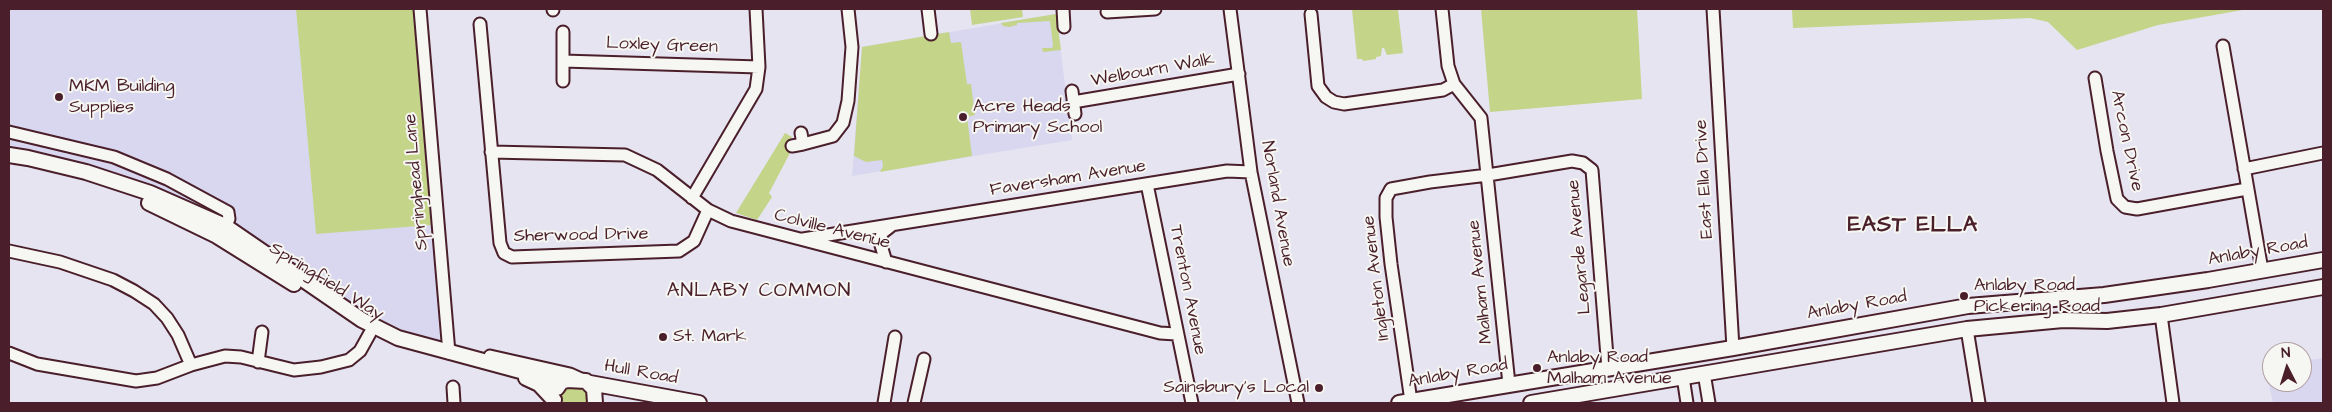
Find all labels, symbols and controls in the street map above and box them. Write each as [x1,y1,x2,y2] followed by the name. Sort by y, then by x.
[606,33,718,59] street label: Loxley Green
[1090,50,1216,92] street label: Welbourn Walk
[69,76,175,118] place label: MKM Building Supplies
[2105,89,2147,193] street label: Arcon Drive
[53,91,65,103] marker: MKM Building Supplies
[973,96,1102,138] place label: Acre Heads Primary School
[957,111,969,123] marker: Acre Heads Primary School
[400,113,434,251] street label: Springhead Lane
[1691,119,1719,239] street label: East Ella Drive
[1255,139,1299,269] street label: Norland Avenue
[989,156,1147,202] street label: Faversham Avenue
[1563,179,1597,315] street label: Legarde Avenue
[772,205,892,255] street label: Colville Avenue
[1847,213,1979,239] district label: EAST ELLA
[1359,214,1395,342] street label: Ingleton Avenue
[1464,219,1498,345] street label: Malham Avenue
[1164,223,1210,357] street label: Trenton Avenue
[513,224,649,248] street label: Sherwood Drive
[2206,233,2310,271] street label: Anlaby Road
[265,238,387,326] street label: Springfield Way
[1974,275,2100,318] place label: Anlaby Road Pickering Road
[665,280,853,304] district label: ANLABY COMMON
[1805,287,1909,325] street label: Anlaby Road
[1958,290,1970,302] marker: Anlaby Road Pickering Road
[673,326,747,348] place label: St. Mark
[657,331,669,343] marker: St. Mark
[2262,342,2312,392] north arrow
[2281,343,2291,363] text: N
[1547,347,1672,389] place label: Anlaby Road Malham Avenue
[1406,355,1510,393] street label: Anlaby Road
[603,356,679,390] street label: Hull Road
[1531,362,1543,374] marker: Anlaby Road Malham Avenue
[1163,377,1309,399] place label: Sainsbury's Local
[1313,382,1325,394] marker: Sainsbury's Local

